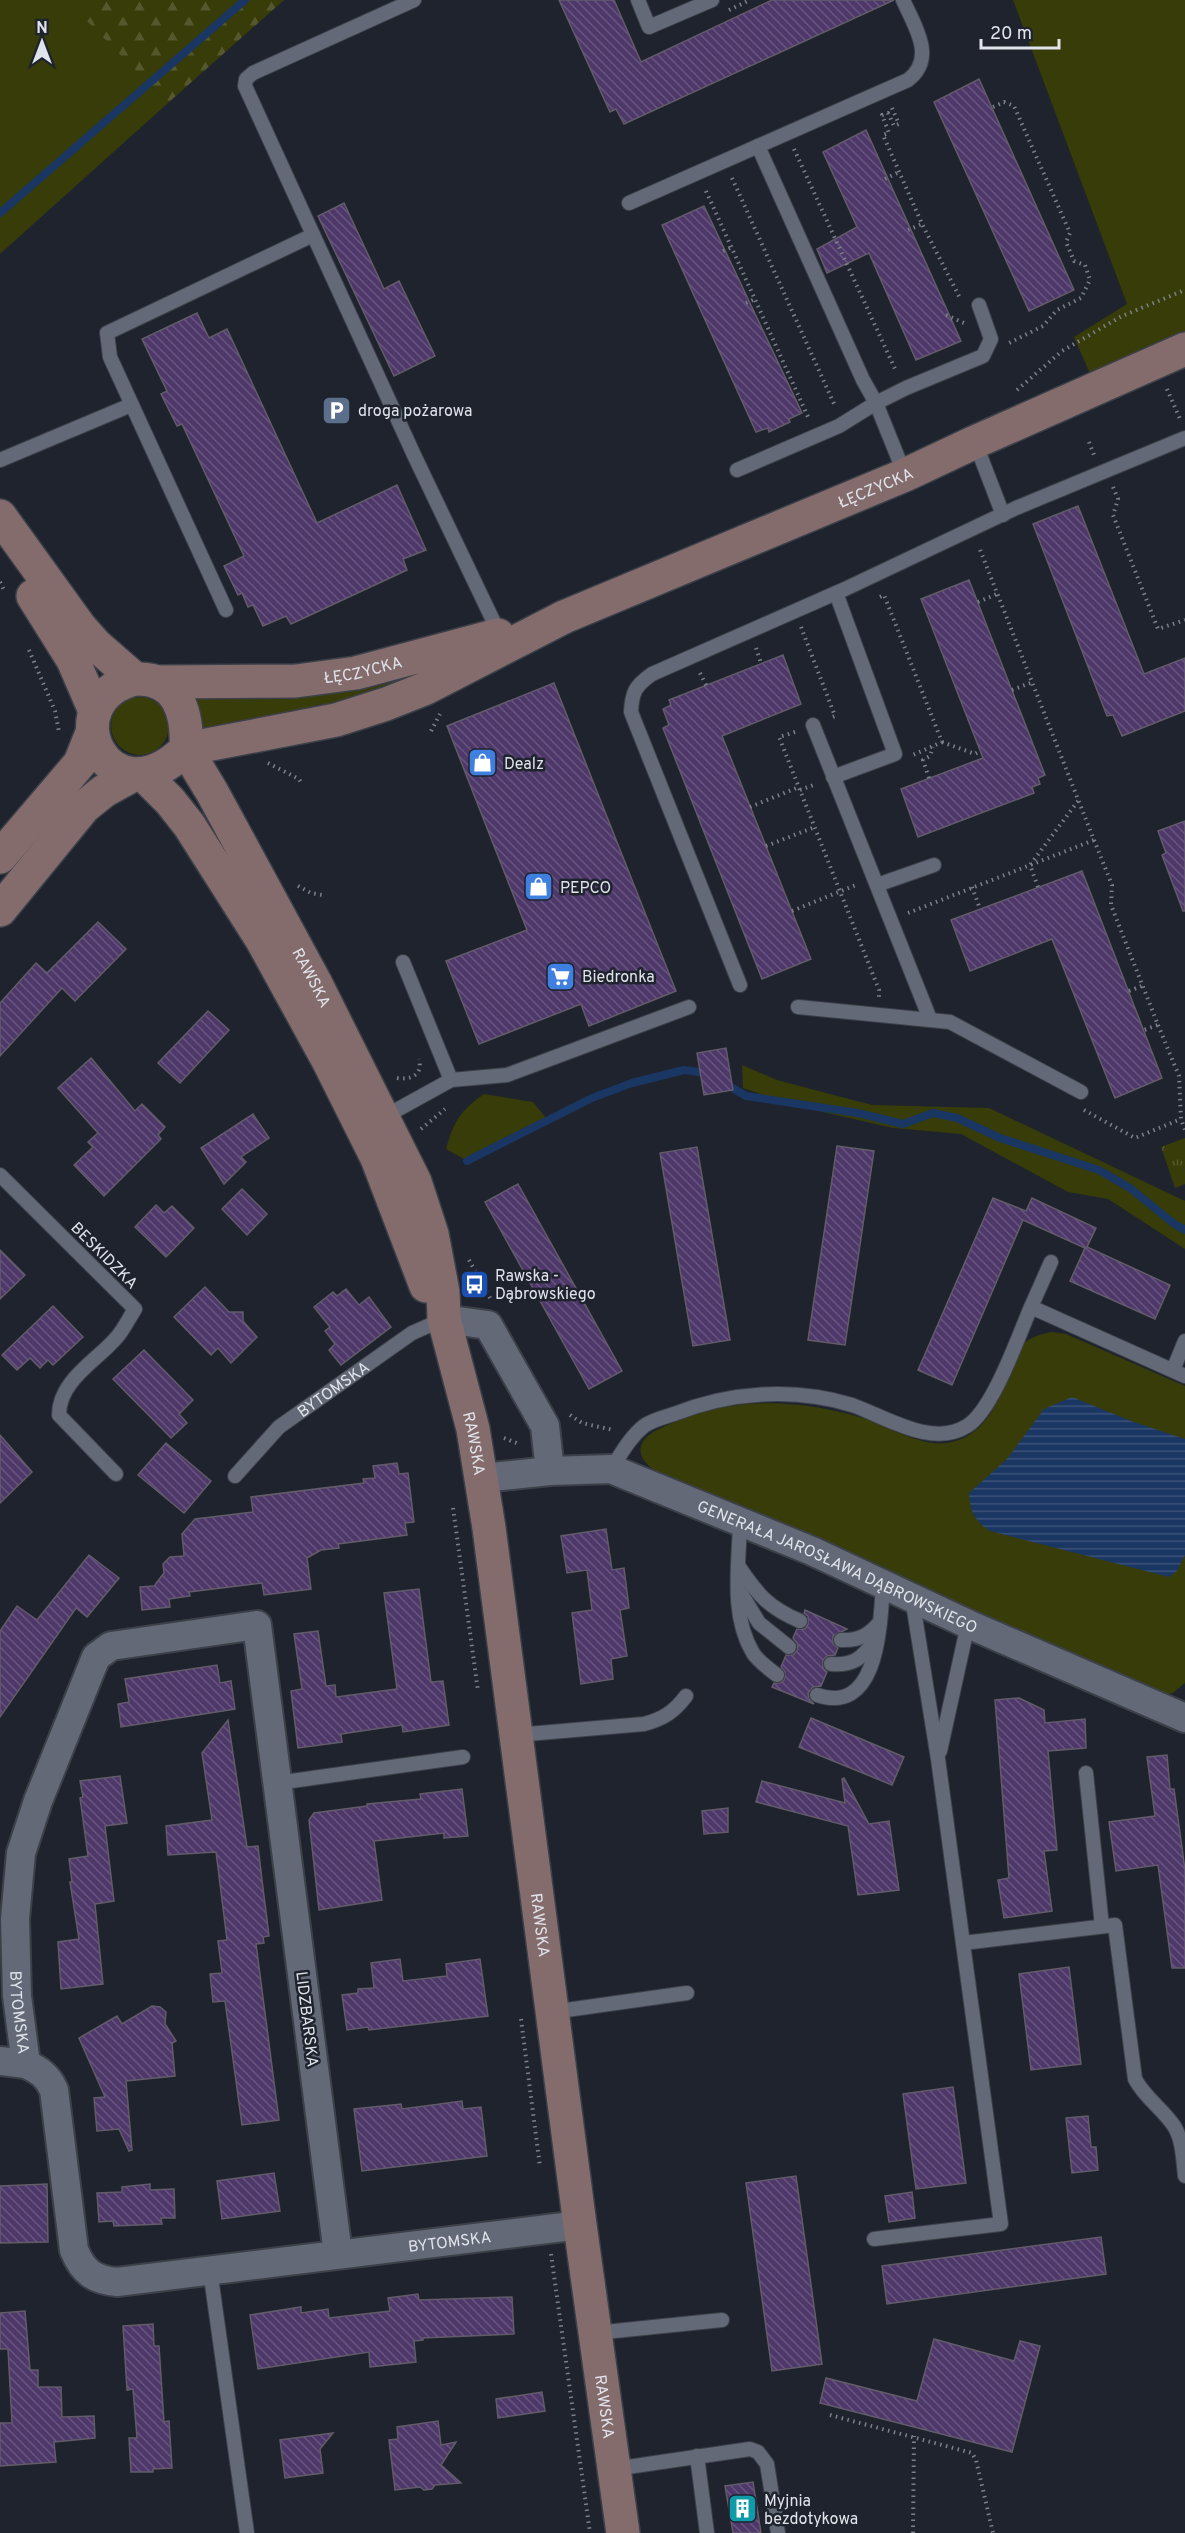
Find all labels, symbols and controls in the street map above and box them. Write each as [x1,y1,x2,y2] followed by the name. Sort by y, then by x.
[12,12,72,72] north arrow
[981,12,1059,50] scale bar
[36,19,48,39] text: N
[990,23,1032,46] text: 20 m
[321,394,353,426] parking icon: droga pożarowa
[358,402,472,422] place label: droga pożarowa
[836,464,917,514] street label: ŁĘCZYCKA
[323,653,405,689] street label: ŁĘCZYCKA
[467,747,499,779] shop icon: Dealz
[504,755,544,775] place label: Dealz
[523,871,555,903] shop icon: PEPCO
[560,879,611,899] place label: PEPCO
[287,945,334,1012] street label: RAWSKA
[545,960,577,992] supermarket icon: Biedronka
[582,968,655,988] place label: Biedronka
[66,1219,141,1294] street label: BESKIDZKA
[495,1267,596,1305] place label: Rawska - Dąbrowskiego
[458,1268,490,1300] bus stop icon: Rawska - Dąbrowskiego
[294,1358,374,1423] street label: BYTOMSKA
[457,1410,488,1477] street label: RAWSKA
[694,1497,980,1639] street label: GENERAŁA JAROSŁAWA DĄBROWSKIEGO
[525,1892,553,1958] street label: RAWSKA
[4,1970,33,2056] street label: BYTOMSKA
[290,1970,322,2068] street label: LIDZBARSKA
[407,2228,493,2258] street label: BYTOMSKA
[589,2374,618,2440] street label: RAWSKA
[764,2492,858,2530] place label: Myjnia bezdotykowa
[727,2493,759,2525] building icon: Myjnia bezdotykowa

